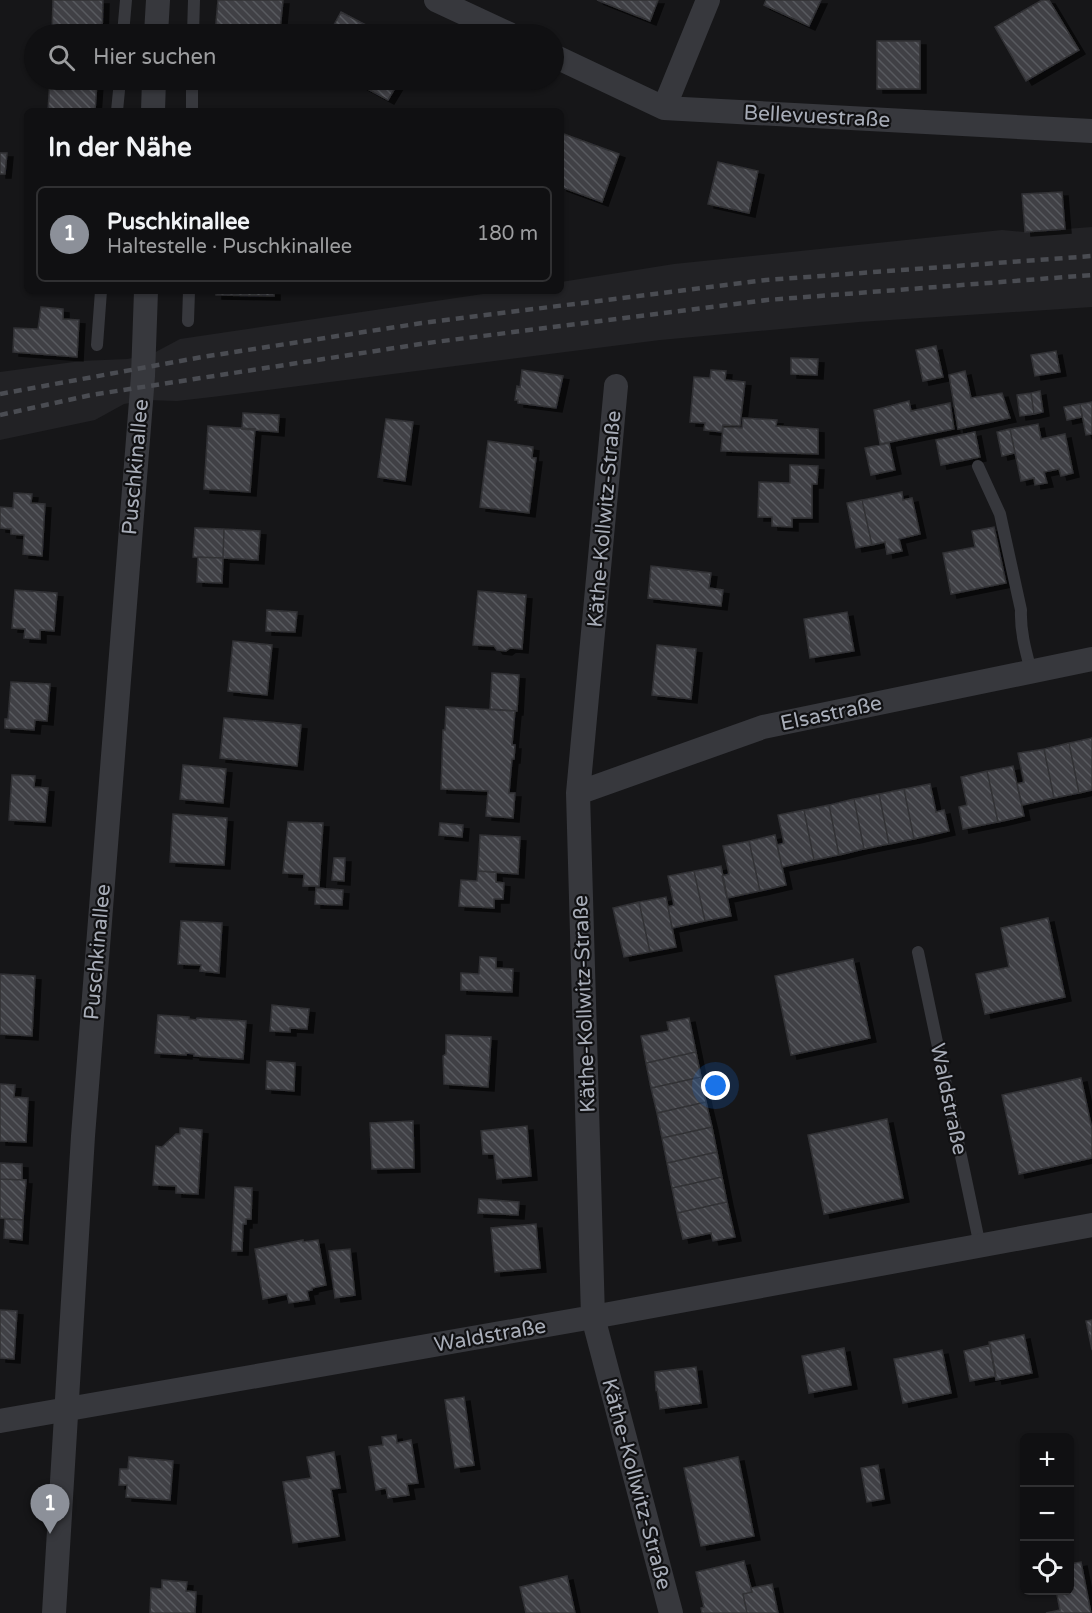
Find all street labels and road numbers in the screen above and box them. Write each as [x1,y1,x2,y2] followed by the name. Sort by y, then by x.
[743,100,891,133] street label: Bellevuestraße
[117,398,154,536] street label: Puschkinallee
[583,409,626,629] street label: Käthe-Kollwitz-Straße
[778,691,884,736] street label: Elsastraße
[79,883,116,1021] street label: Puschkinallee
[568,895,601,1113] street label: Käthe-Kollwitz-Straße
[925,1041,973,1157] street label: Waldstraße
[432,1313,548,1358] street label: Waldstraße
[596,1376,677,1593] street label: Käthe-Kollwitz-Straße

